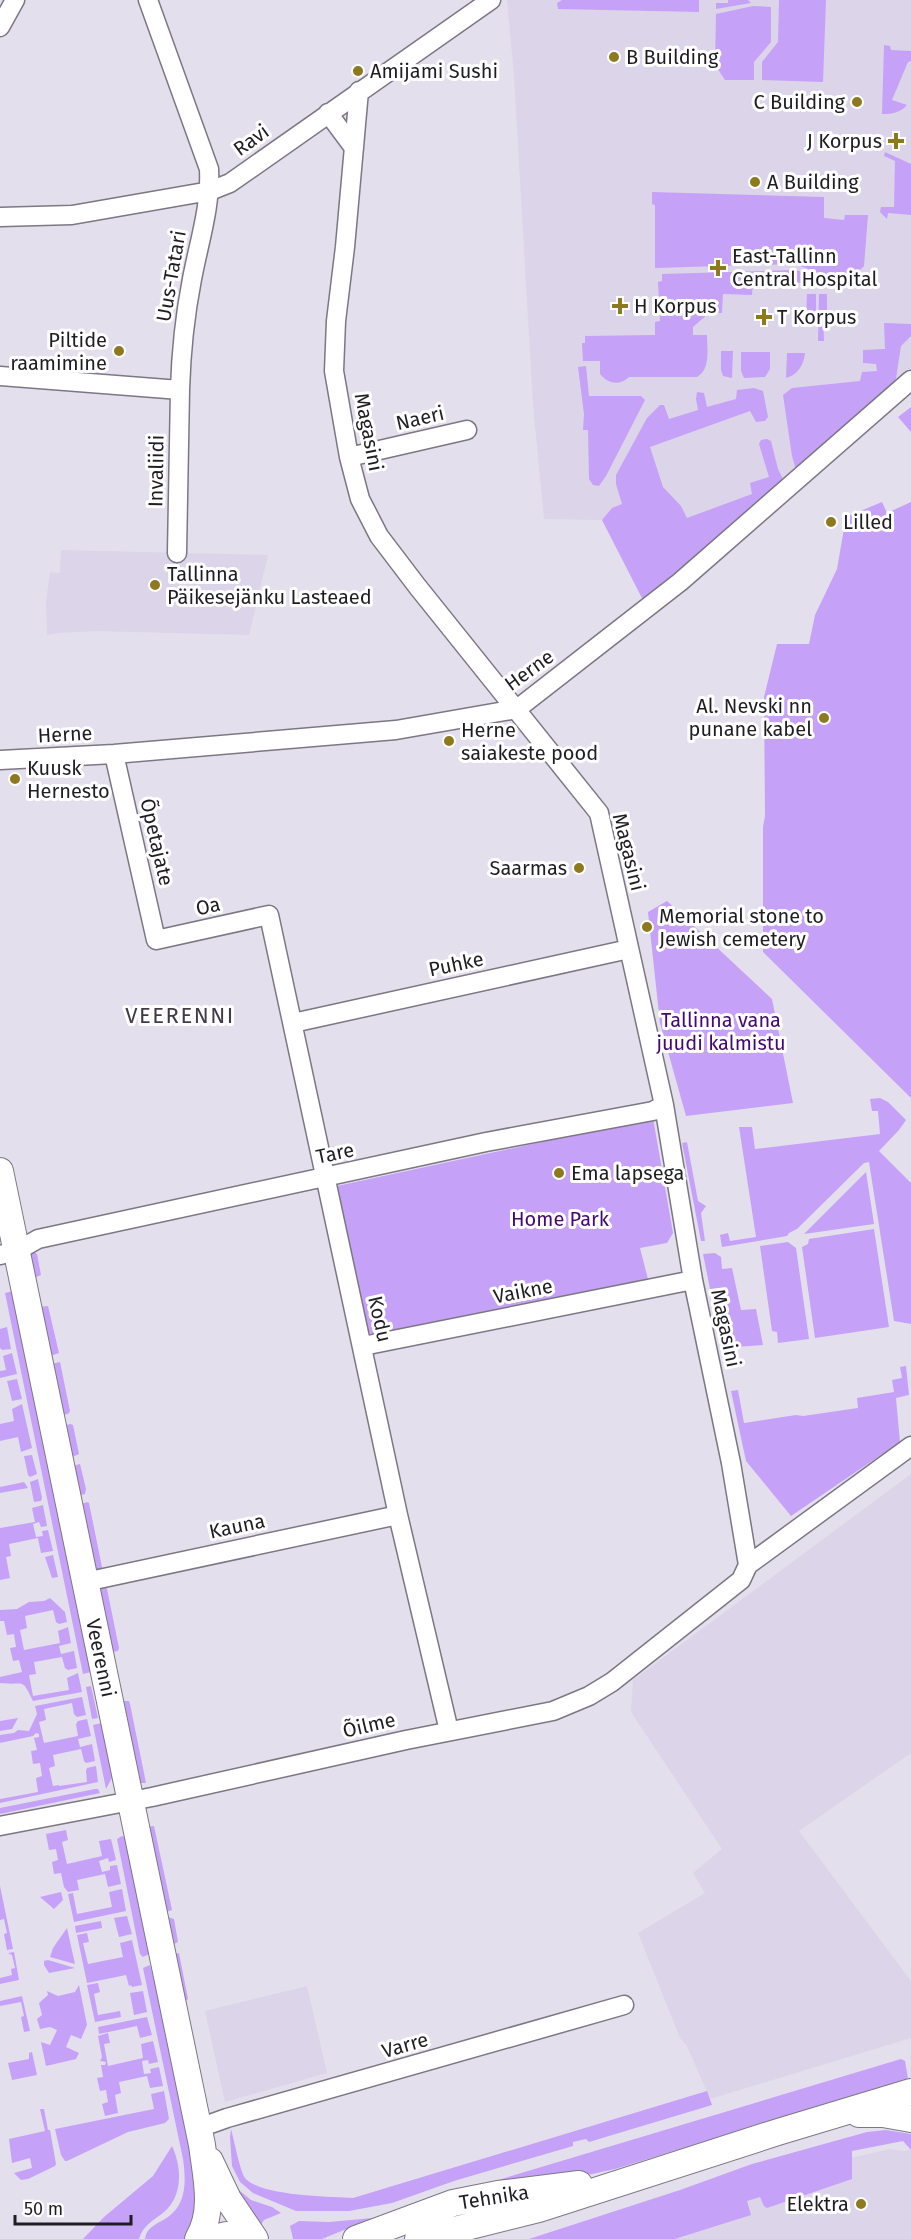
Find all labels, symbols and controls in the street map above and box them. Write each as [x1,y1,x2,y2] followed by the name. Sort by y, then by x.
[626,45,719,69] place label: B Building
[607,50,621,64] marker: B Building
[370,59,498,83] place label: Amijami Sushi
[351,64,365,78] marker: Amijami Sushi
[754,90,846,114] place label: C Building
[850,95,864,109] marker: C Building
[229,119,273,161] street label: Ravi
[807,129,882,153] place label: J Korpus
[887,132,905,150] marker: J Korpus
[767,170,859,194] place label: A Building
[748,175,762,189] marker: A Building
[151,228,191,324] street label: Uus-Tatari
[732,244,877,291] place label: East-Tallinn Central Hospital
[709,259,727,277] marker: East-Tallinn Central Hospital
[634,294,717,318] place label: H Korpus
[611,297,629,315] marker: H Korpus
[777,305,856,329] place label: T Korpus
[755,308,773,326] marker: T Korpus
[10,328,107,375] place label: Piltide raamimine
[112,344,126,358] marker: Piltide raamimine
[350,391,388,473] street label: Magasini
[394,401,446,435] street label: Naeri
[143,435,169,507] street label: Invaliidi
[843,510,893,534] place label: Lilled
[824,515,838,529] marker: Lilled
[167,562,372,609] place label: Tallinna Päikesejänku Lasteaed
[148,578,162,592] marker: Tallinna Päikesejänku Lasteaed
[500,644,558,696] street label: Herne
[689,694,812,741] place label: Al. Nevski nn punane kabel
[817,711,831,725] marker: Al. Nevski nn punane kabel
[461,718,598,765] place label: Herne saiakeste pood
[37,721,93,747] street label: Herne
[442,734,456,748] marker: Herne saiakeste pood
[27,756,110,803] place label: Kuusk Hernesto
[8,772,22,786] marker: Kuusk Hernesto
[135,796,179,888] street label: Õpetajate
[608,811,650,893] street label: Magasini
[490,856,567,880] place label: Saarmas
[572,861,586,875] marker: Saarmas
[194,892,222,920] street label: Oa
[659,904,824,951] place label: Memorial stone to Jewish cemetery
[640,920,654,934] marker: Memorial stone to Jewish cemetery
[426,947,486,981] street label: Puhke
[125,1002,235,1029] district label: VEERENNI
[655,1008,786,1055] park label: Tallinna vana juudi kalmistu
[314,1137,356,1169] street label: Tare
[571,1161,684,1185] place label: Ema lapsega
[552,1166,566,1180] marker: Ema lapsega
[511,1207,610,1231] park label: Home Park
[491,1274,555,1308] street label: Vaikne
[706,1287,746,1369] street label: Magasini
[363,1294,397,1344] street label: Kodu
[207,1508,267,1544] street label: Kauna
[81,1617,121,1699] street label: Veerenni
[340,1707,398,1743] street label: Õilme
[379,2027,431,2063] street label: Varre
[458,2180,530,2214] street label: Tehnika
[15,2188,130,2226] scale bar
[786,2192,849,2216] place label: Elektra
[854,2197,868,2211] marker: Elektra
[24,2198,63,2220] text: 50 m

